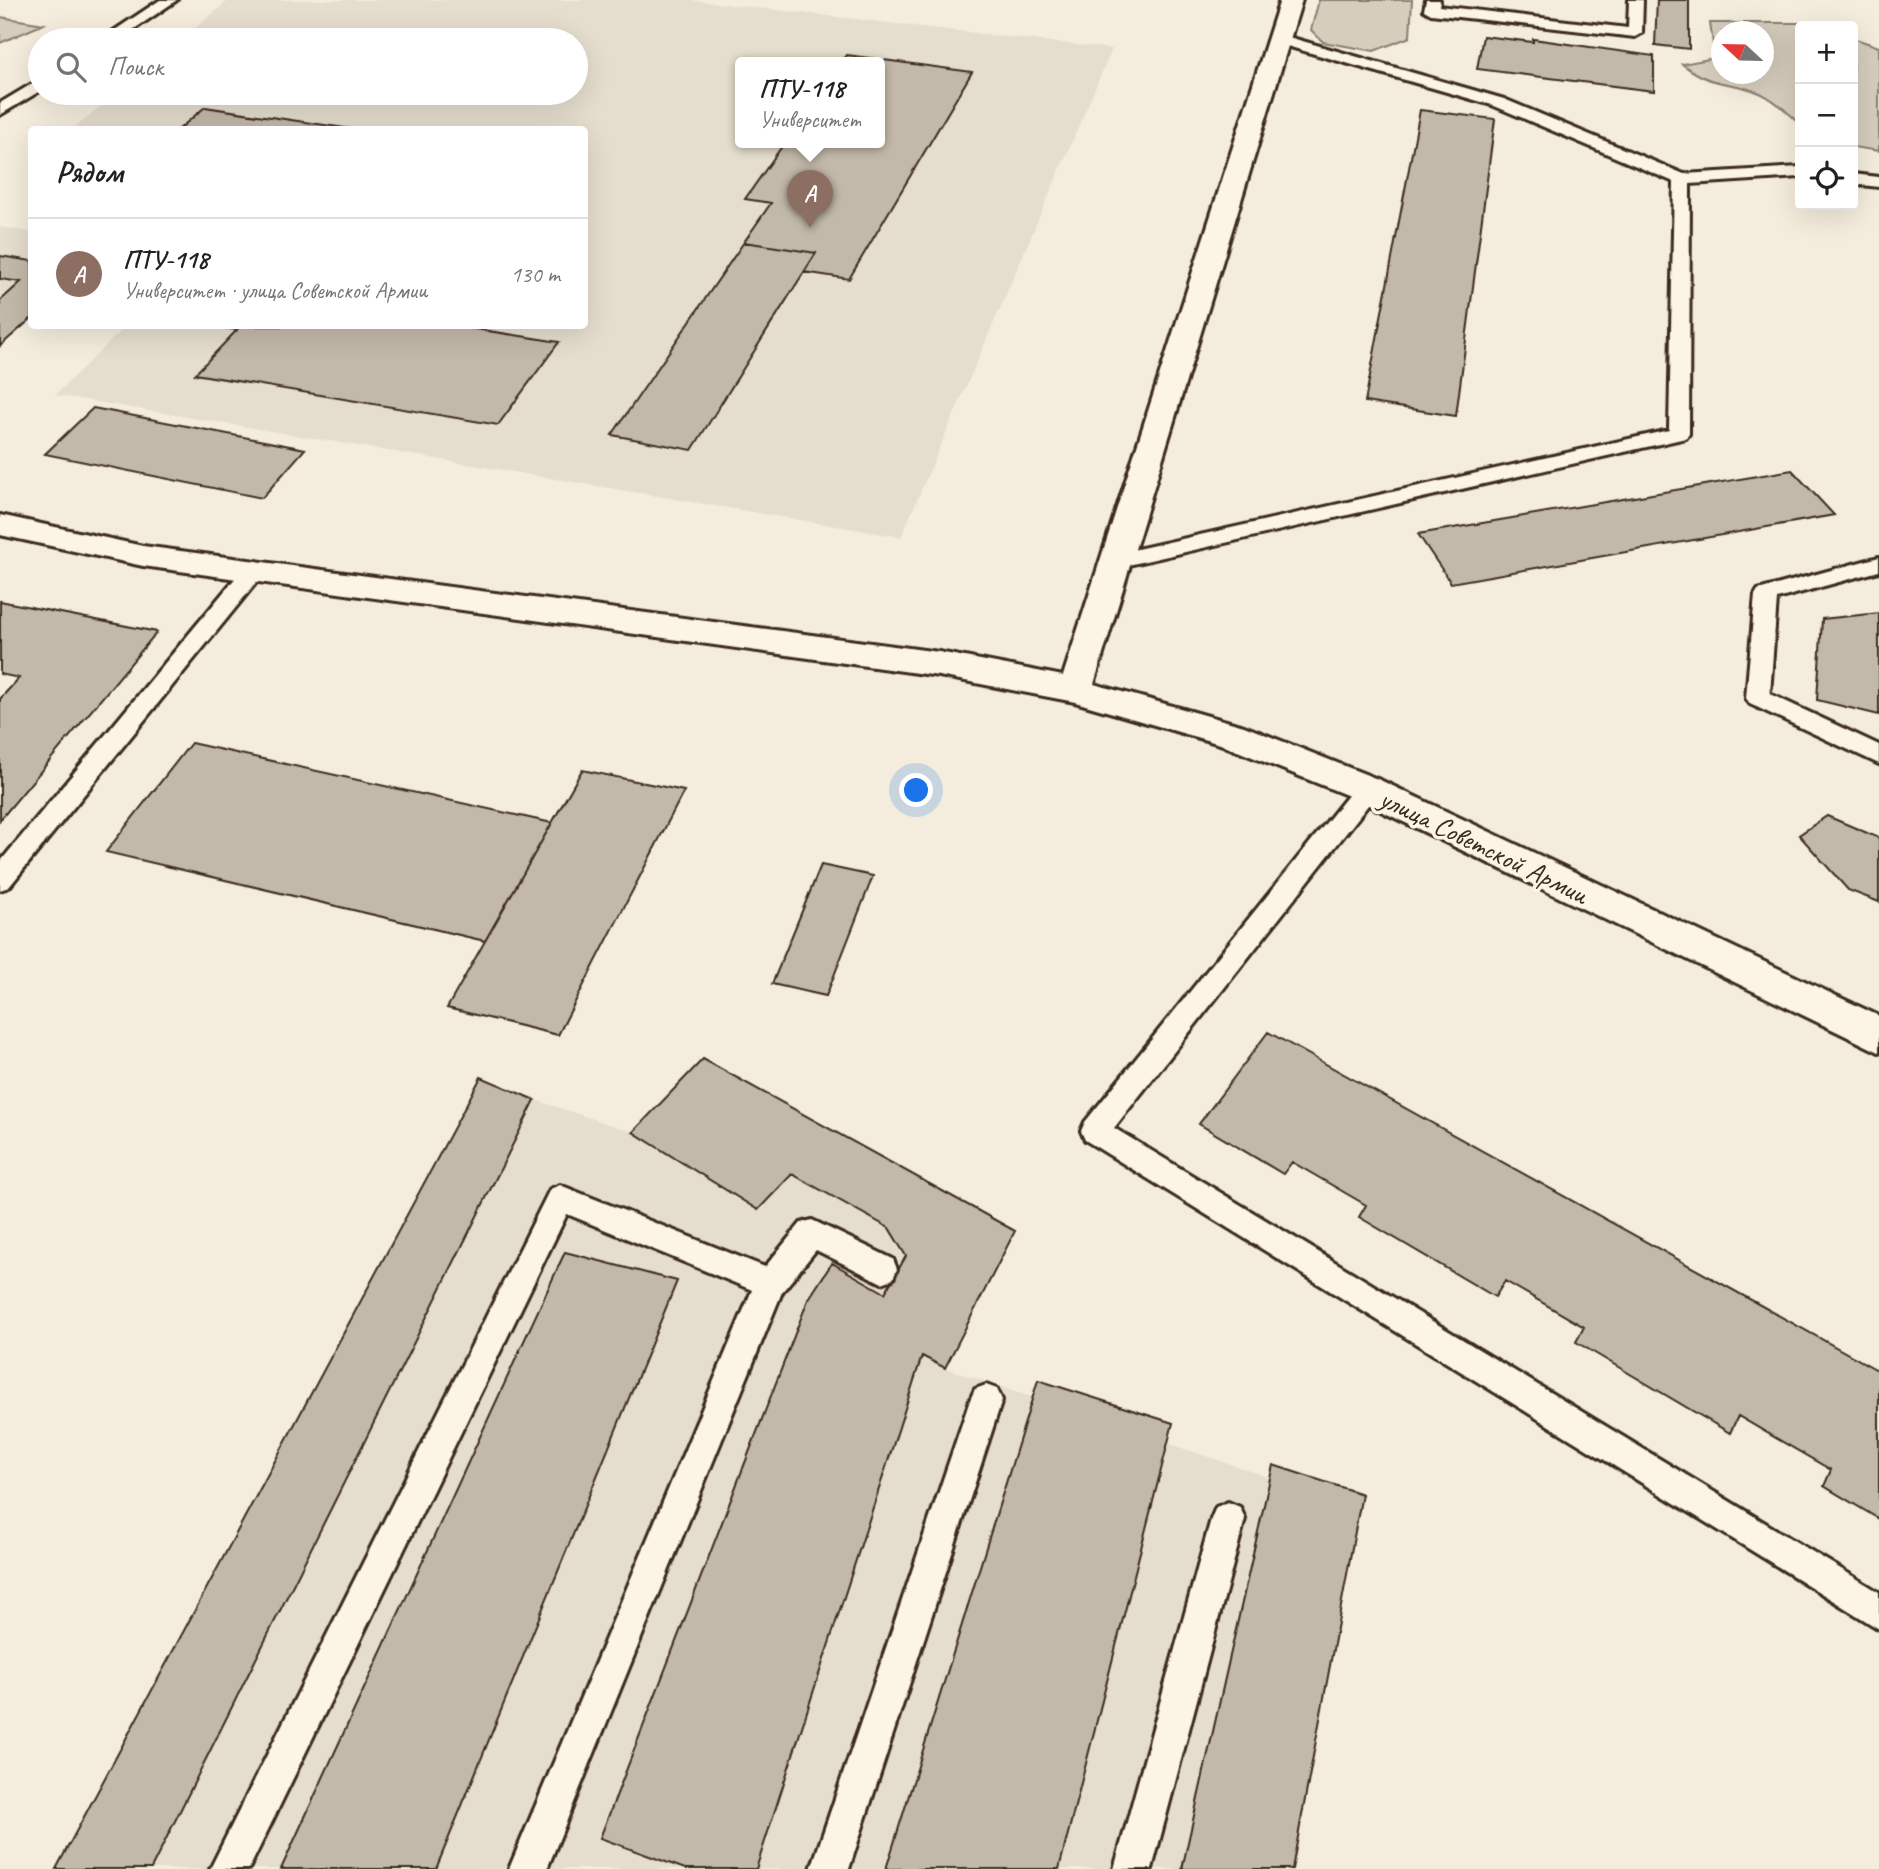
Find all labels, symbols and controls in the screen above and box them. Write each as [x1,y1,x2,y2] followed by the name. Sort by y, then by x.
[1711,21,1774,84] north arrow
[1795,21,1858,210] map controls
[1795,21,1858,84] button: +
[28,28,588,105] search box
[52,48,90,86] icon: search
[108,50,163,83] text: Поиск
[735,57,885,148] popup
[759,72,844,105] text: ПТУ-118
[1795,84,1858,147] button: −
[759,105,861,134] text: Университет
[1795,147,1858,210] button: locate
[56,153,123,191] text: Рядом
[787,170,833,228] pin: A
[123,243,208,276] text: ПТУ-118
[73,260,85,289] text: A
[511,260,560,289] text: 130 m
[123,276,427,305] text: Университет · улица Советской Армии
[899,773,933,807] your location
[1372,780,1595,912] street label: улица Советской Армии

